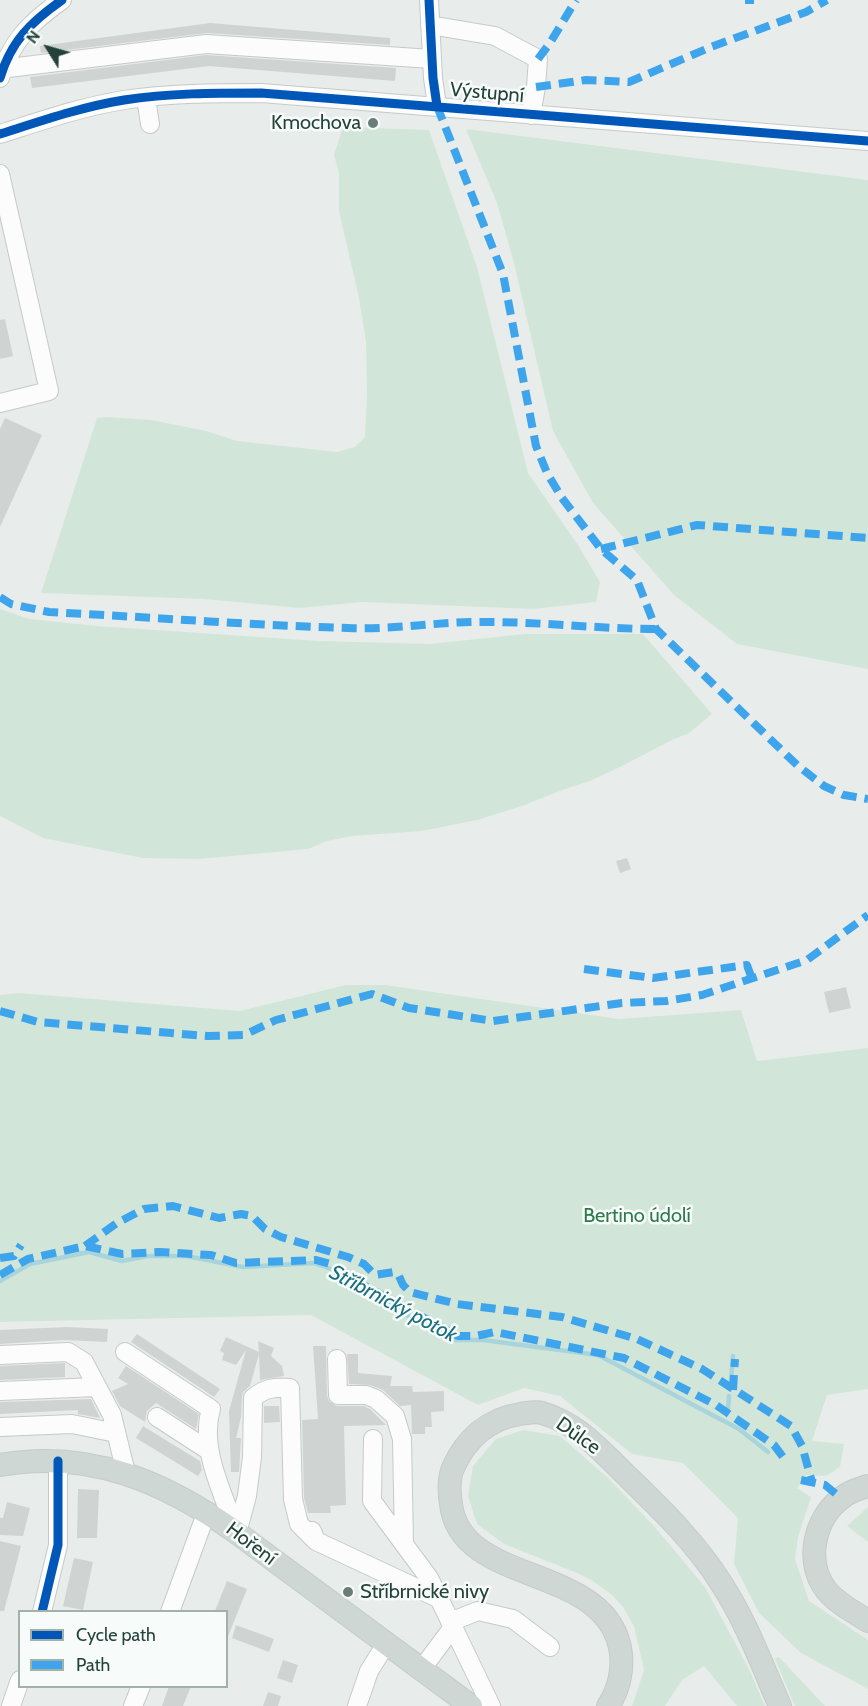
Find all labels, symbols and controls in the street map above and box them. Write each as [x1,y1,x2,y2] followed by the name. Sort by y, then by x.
[18,18,78,78] north arrow
[22,27,44,47] text: N
[449,78,525,108] street label: Výstupní
[271,111,361,135] place label: Kmochova
[366,116,380,130] marker: Kmochova
[583,1204,691,1228] park label: Bertino údolí
[325,1260,461,1348] water label: Stříbrnický potok
[551,1412,605,1460] street label: Důlce
[221,1517,281,1571] street label: Hoření
[360,1580,489,1604] place label: Stříbrnické nivy
[341,1585,355,1599] marker: Stříbrnické nivy
[18,1610,228,1688] legend
[76,1624,156,1646] text: Cycle path
[76,1654,110,1676] text: Path

